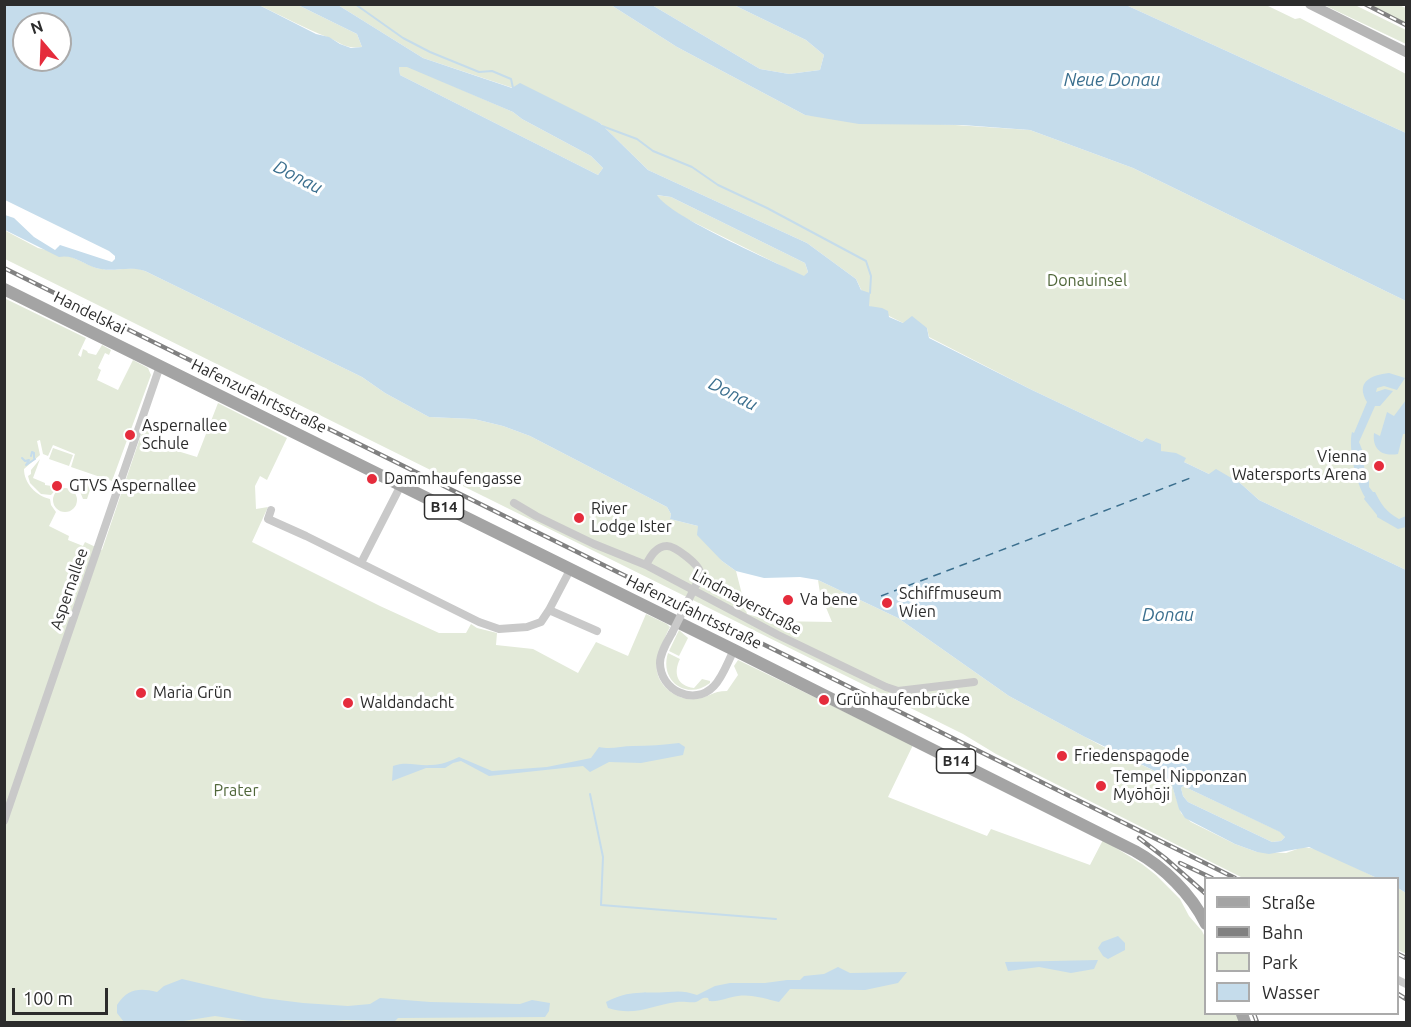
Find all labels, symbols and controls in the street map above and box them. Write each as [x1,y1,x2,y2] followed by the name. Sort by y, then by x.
[12,12,72,72] north arrow
[28,16,45,37] text: N
[1064,69,1160,91] water label: Neue Donau
[270,156,326,198] water label: Donau
[1047,271,1127,291] park label: Donauinsel
[51,287,129,339] street label: Handelskai
[188,355,330,437] street label: Hafenzufahrtsstraße
[705,373,761,415] water label: Donau
[142,416,227,454] place label: Aspernallee Schule
[123,428,137,442] marker: Aspernallee Schule
[1232,447,1367,485] place label: Vienna Watersports Arena
[1372,459,1386,473] marker: Vienna Watersports Arena
[384,469,522,489] place label: Dammhaufengasse
[365,472,379,486] marker: Dammhaufengasse
[69,476,196,496] place label: GTVS Aspernallee
[50,479,64,493] marker: GTVS Aspernallee
[424,495,464,519] road number: B14
[591,499,672,537] place label: River Lodge Ister
[572,511,586,525] marker: River Lodge Ister
[46,546,92,632] street label: Aspernallee
[689,565,805,639] street label: Lindmayerstraße
[623,571,765,653] street label: Hafenzufahrtsstraße
[899,584,1002,622] place label: Schiffmuseum Wien
[800,590,858,610] place label: Va bene
[781,593,795,607] marker: Va bene
[880,596,894,610] marker: Schiffmuseum Wien
[1142,604,1194,626] water label: Donau
[153,683,232,703] place label: Maria Grün
[134,686,148,700] marker: Maria Grün
[836,690,970,710] place label: Grünhaufenbrücke
[360,693,454,713] place label: Waldandacht
[817,693,831,707] marker: Grünhaufenbrücke
[341,696,355,710] marker: Waldandacht
[1074,746,1190,766] place label: Friedenspagode
[936,749,976,773] road number: B14
[1055,749,1069,763] marker: Friedenspagode
[1113,767,1247,805] place label: Tempel Nipponzan Myōhōji
[1094,779,1108,793] marker: Tempel Nipponzan Myōhōji
[214,781,258,801] park label: Prater
[1204,877,1399,1015] legend
[1262,892,1315,912] text: Straße
[1262,922,1303,942] text: Bahn
[1262,952,1298,972] text: Park
[15,976,111,1014] scale bar
[1262,982,1320,1002] text: Wasser
[23,988,73,1008] text: 100 m

